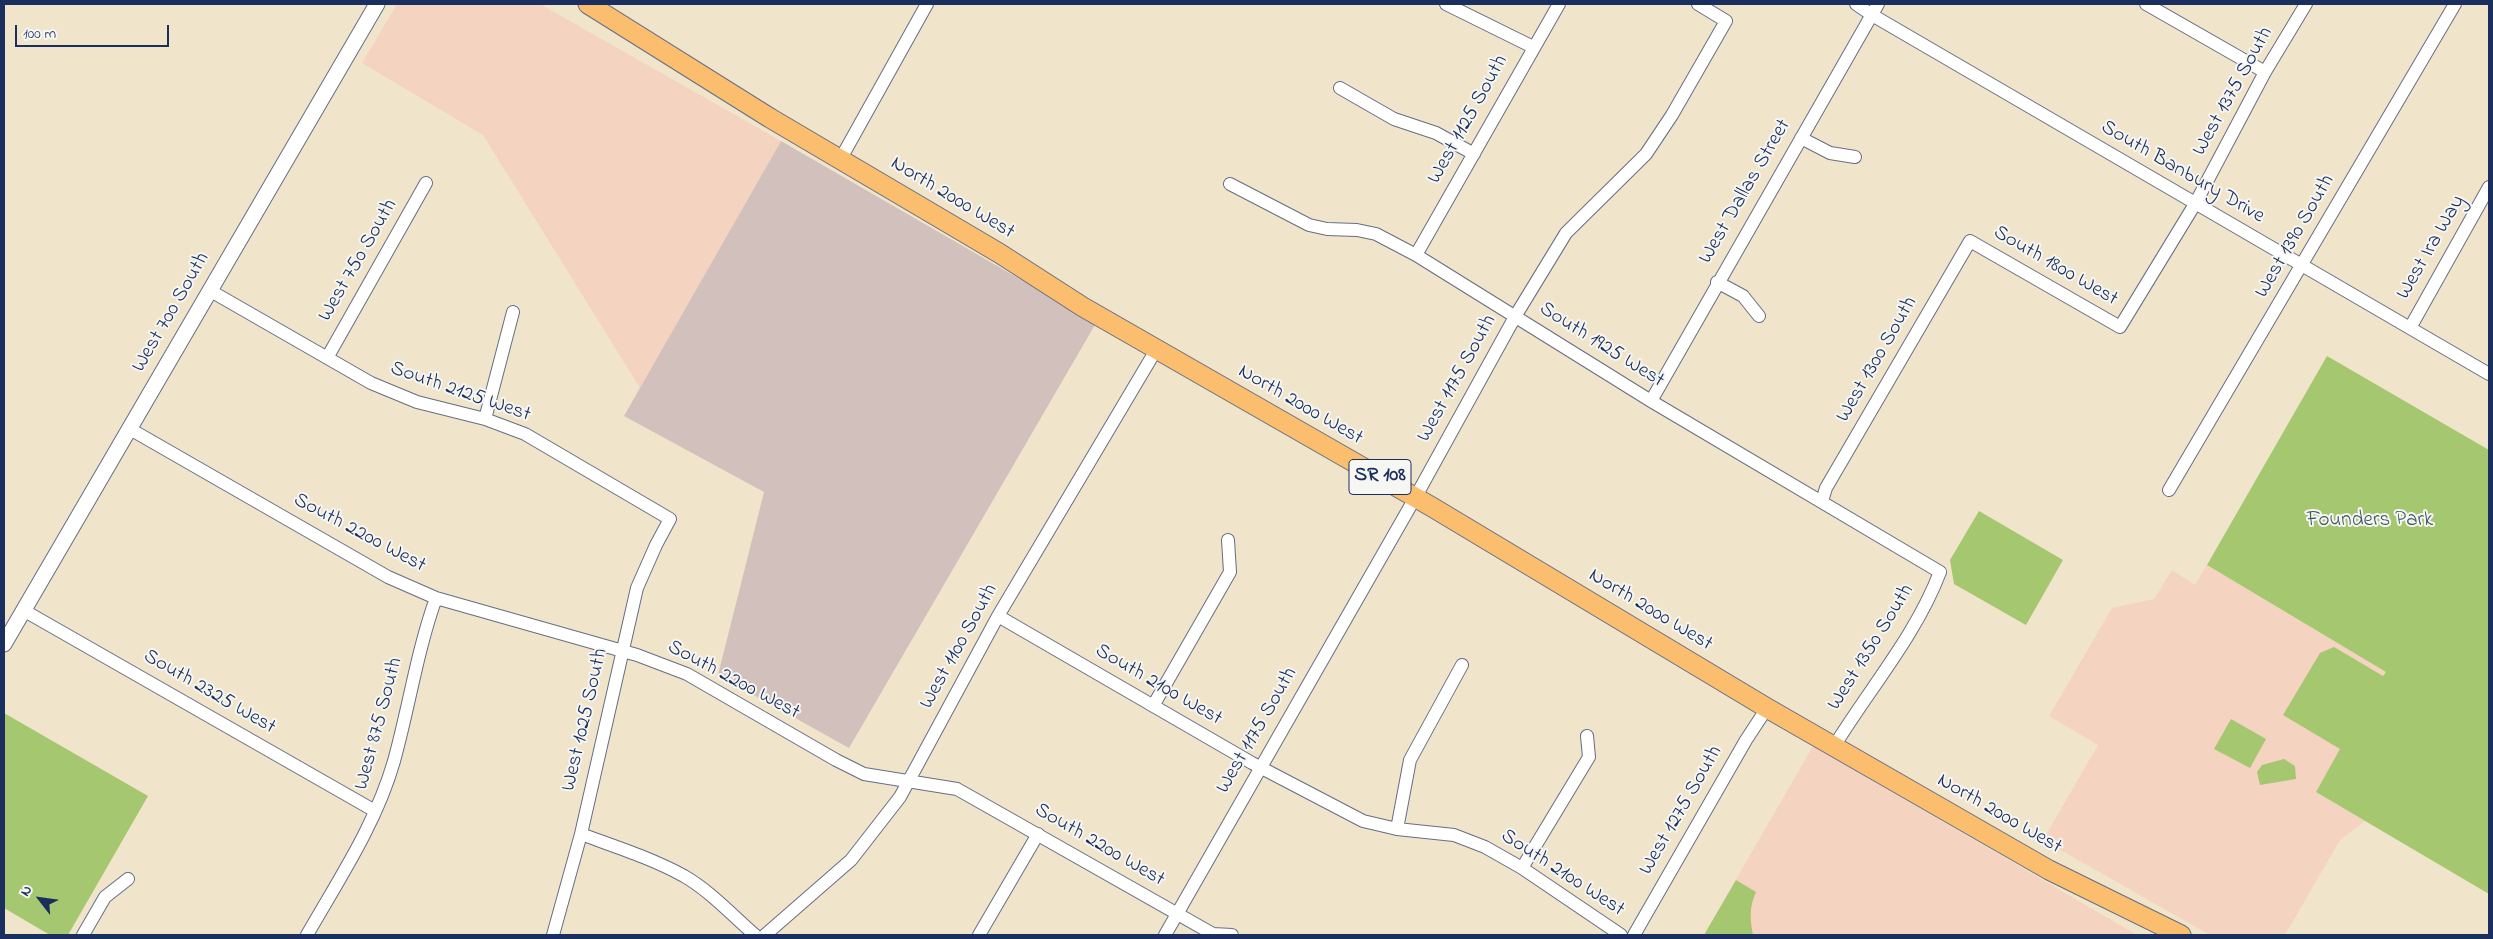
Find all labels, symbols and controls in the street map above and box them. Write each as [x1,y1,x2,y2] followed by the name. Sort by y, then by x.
[18,15,171,47] scale bar
[23,23,56,45] text: 100 m
[2188,23,2280,161] street label: West 1375 South
[1423,51,1515,189] street label: West 1125 South
[1694,115,1798,269] street label: West Dallas Street
[2096,116,2268,230] street label: South Banbury Drive
[885,152,1019,246] street label: North 2000 West
[2251,171,2341,303] street label: West 1390 South
[2392,191,2472,305] street label: West Ira Way
[314,195,404,327] street label: West 750 South
[1988,221,2122,313] street label: South 1800 West
[128,249,216,377] street label: West 700 South
[1832,293,1924,427] street label: West 1300 South
[1534,297,1668,395] street label: South 1925 West
[1413,311,1503,447] street label: West 1175 South
[386,357,534,429] street label: South 2125 West
[1233,360,1367,452] street label: North 2000 West
[1349,460,1411,494] road number: SR 108
[288,489,430,579] street label: South 2200 West
[2307,509,2433,535] park label: Founders Park
[1583,564,1717,658] street label: North 2000 West
[915,580,1005,714] street label: West 1100 South
[1823,580,1921,716] street label: West 1350 South
[662,636,804,726] street label: South 2200 West
[1090,639,1226,733] street label: South 2100 West
[138,645,280,741] street label: South 2325 West
[557,646,615,794] street label: West 1025 South
[350,655,410,793] street label: West 875 South
[1212,664,1304,798] street label: West 1175 South
[1635,742,1729,880] street label: West 1275 South
[1932,769,2066,861] street label: North 2000 West
[1029,799,1169,893] street label: South 2200 West
[1495,825,1629,923] street label: South 2100 West
[15,874,65,924] north arrow
[15,882,38,901] text: N

